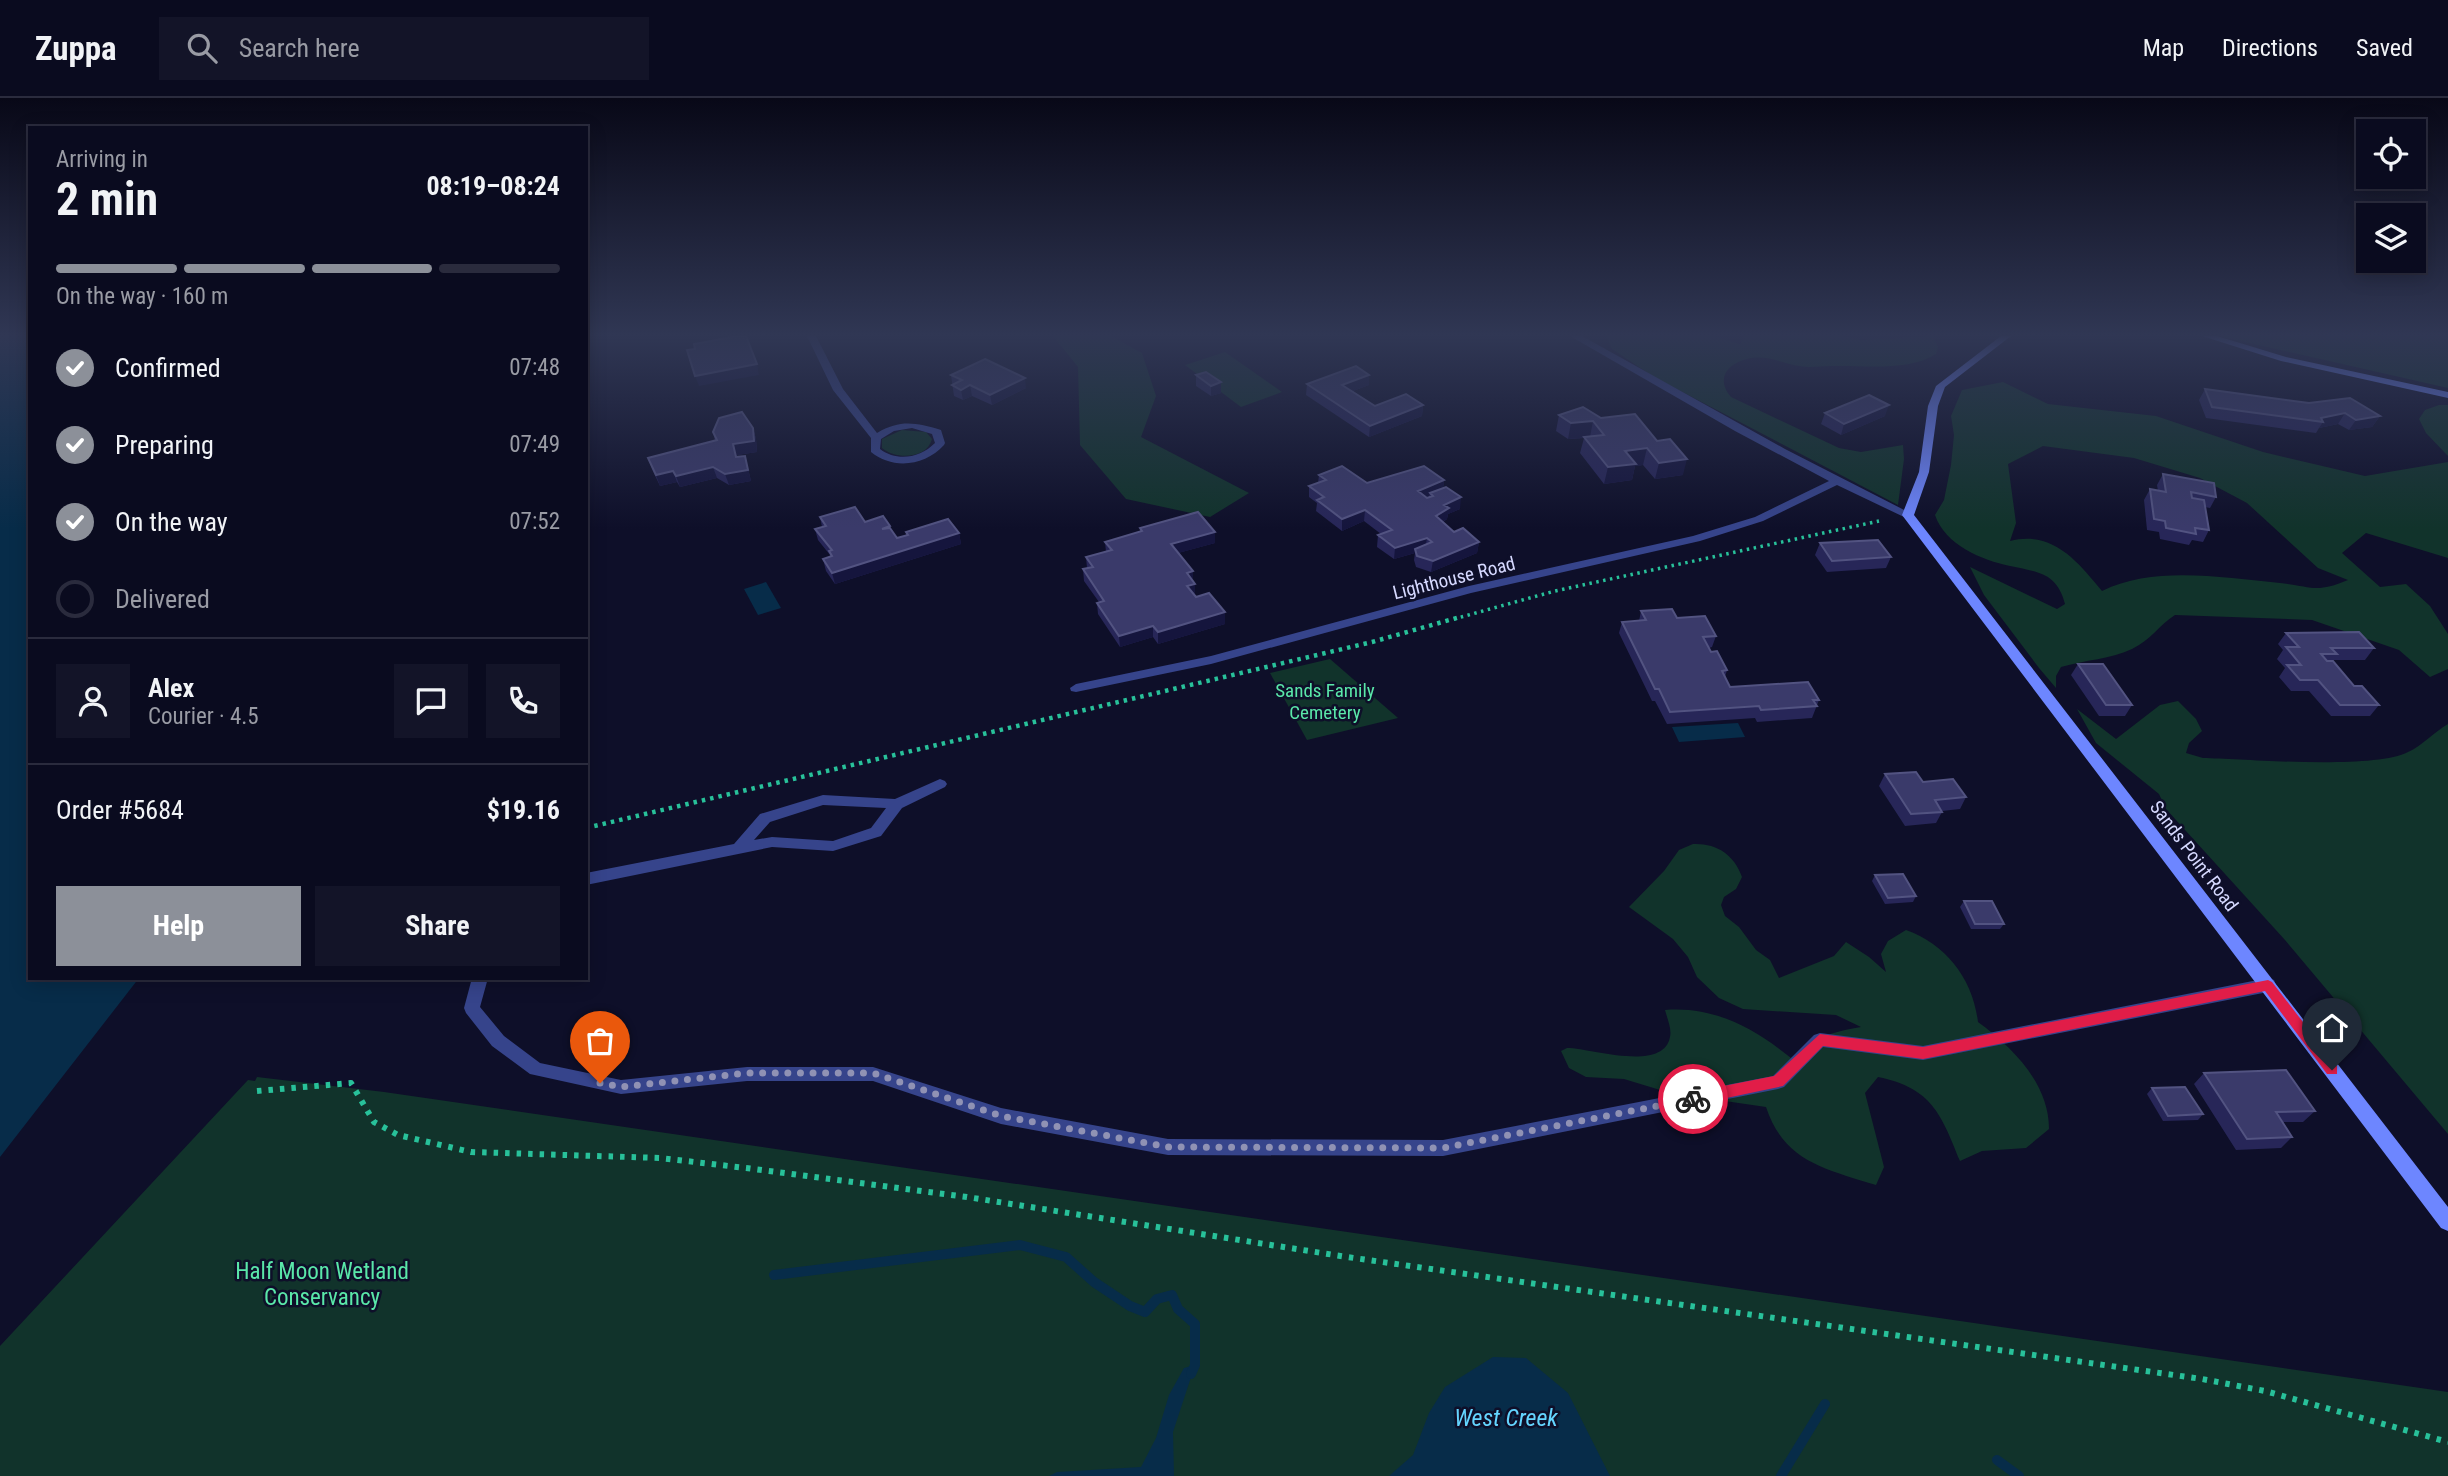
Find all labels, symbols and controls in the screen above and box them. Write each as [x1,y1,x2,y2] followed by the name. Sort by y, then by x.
[159,17,649,80] search box
[35,29,117,68] text: Zuppa
[183,29,221,67] icon: search
[239,33,360,63] text: Search here
[2143,34,2184,62] text: Map
[2222,34,2318,62] text: Directions
[2356,34,2413,62] text: Saved
[2356,119,2426,273] map controls
[2356,119,2426,189] button: locate
[56,146,148,173] text: Arriving in
[426,171,560,201] text: 08:19–08:24
[56,172,158,226] text: 2 min
[2356,203,2426,273] button: layers
[56,283,228,310] text: On the way · 160 m
[56,349,94,387] icon: check
[115,353,221,383] text: Confirmed
[509,354,560,381] text: 07:48
[56,426,94,464] icon: check
[115,430,214,460] text: Preparing
[509,431,560,458] text: 07:49
[56,503,94,541] icon: check
[115,507,228,537] text: On the way
[509,508,560,535] text: 07:52
[1390,552,1518,604] street label: Lighthouse Road
[115,584,210,614] text: Delivered
[56,664,130,738] button: person
[394,664,468,738] button: chat
[486,664,560,738] button: phone
[148,673,194,703] text: Alex
[1275,679,1375,724] park label: Sands Family Cemetery
[148,703,259,730] text: Courier · 4.5
[56,795,184,825] text: Order #5684
[487,795,560,825] text: $19.16
[2145,796,2243,916] street label: Sands Point Road
[56,886,301,966] button: Help
[315,886,560,966] button: Share
[2302,998,2362,1070] pin
[2313,1009,2351,1047] icon: home
[570,1011,630,1083] pin
[581,1022,619,1060] icon: bag
[1658,1064,1728,1134] courier
[1674,1080,1712,1118] icon: bike
[235,1258,409,1311] park label: Half Moon Wetland Conservancy
[1454,1404,1558,1432] water label: West Creek

